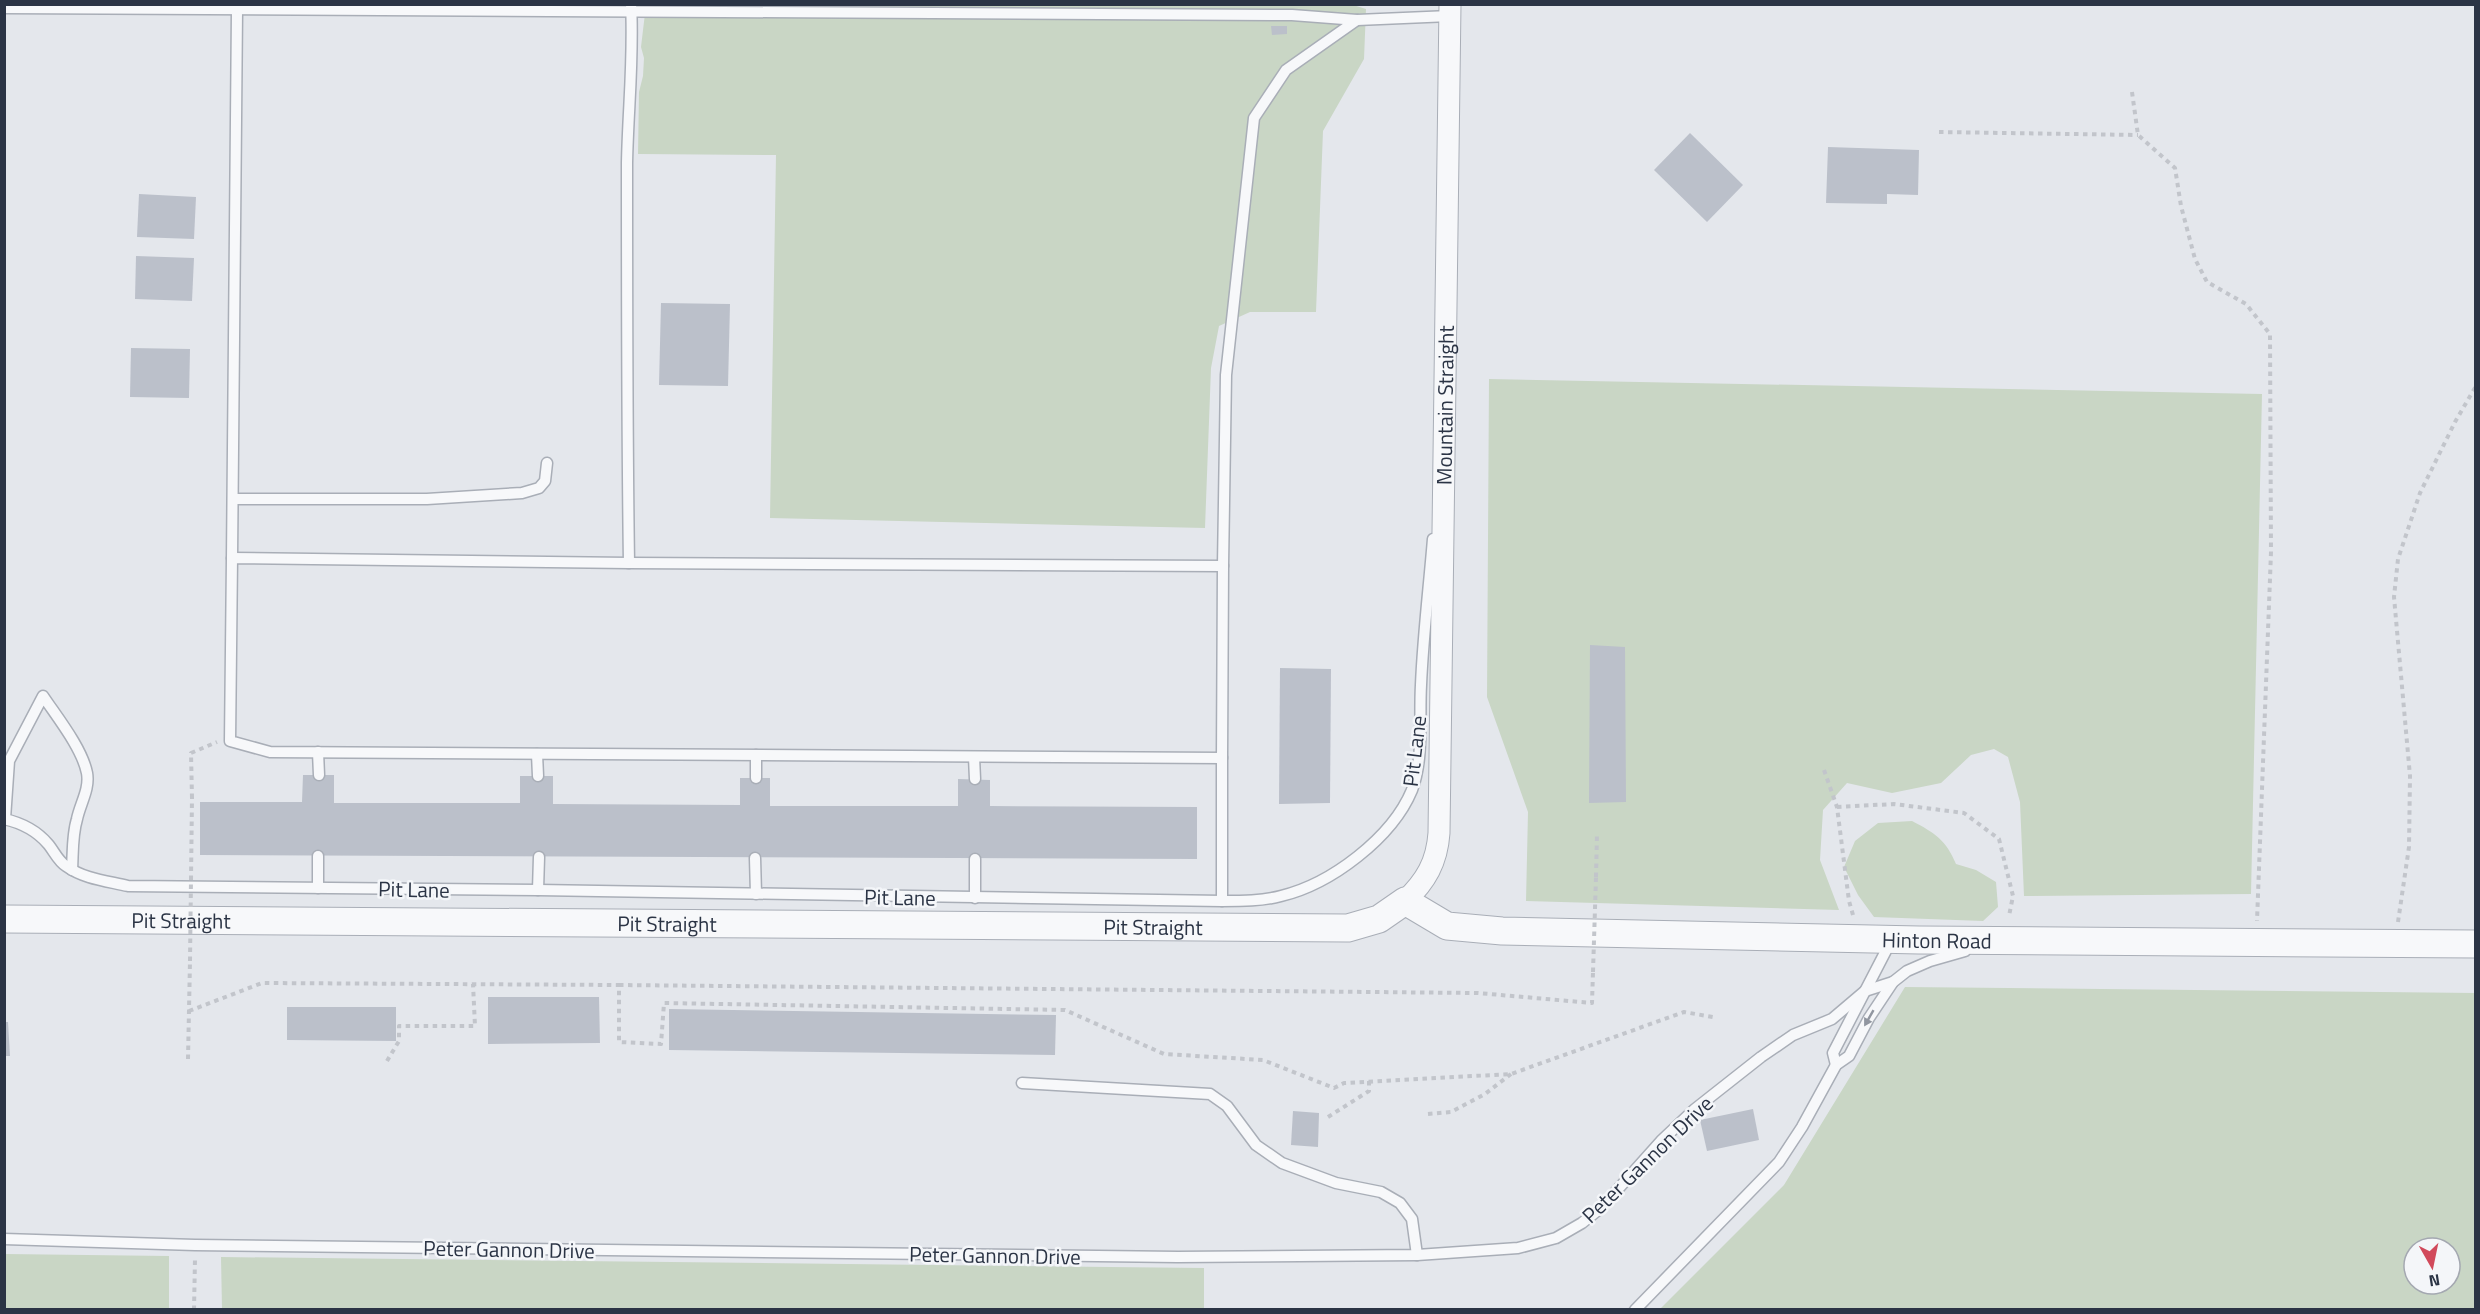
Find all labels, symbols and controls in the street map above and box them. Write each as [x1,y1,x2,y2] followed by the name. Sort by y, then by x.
[1428,324,1462,485] street label: Mountain Straight
[1394,714,1434,788] street label: Pit Lane
[378,872,450,906] street label: Pit Lane
[864,880,936,914] street label: Pit Lane
[131,904,231,937] street label: Pit Straight
[617,907,717,940] street label: Pit Straight
[1103,910,1203,943] street label: Pit Straight
[1882,923,1992,957] street label: Hinton Road
[1864,1010,1875,1026] one-way arrow
[1574,1088,1720,1230] street label: Peter Gannon Drive
[423,1232,595,1266] street label: Peter Gannon Drive
[2402,1236,2462,1296] north arrow
[909,1238,1081,1272] street label: Peter Gannon Drive
[2427,1268,2442,1294] text: N

